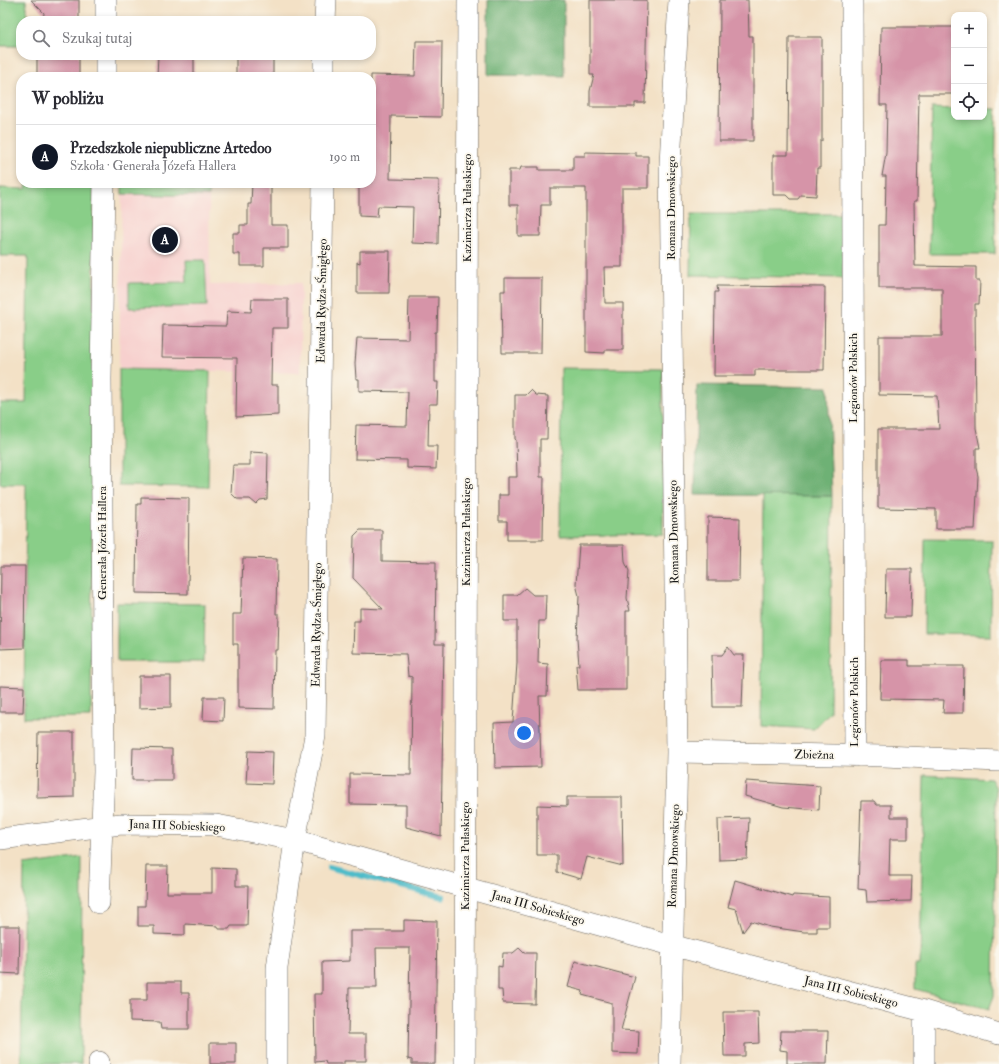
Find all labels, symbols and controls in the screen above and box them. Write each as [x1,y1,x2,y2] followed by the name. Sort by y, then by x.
[951,12,987,120] map controls
[951,12,987,48] button: +
[16,16,376,60] search box
[30,27,52,49] icon: search
[62,29,132,48] text: Szukaj tutaj
[951,48,987,84] button: −
[951,84,987,120] button: locate
[32,88,104,109] text: W pobliżu
[70,139,272,158] text: Przedszkole niepubliczne Artedoo
[41,149,49,165] text: A
[329,149,360,165] text: 190 m
[460,154,475,262] street label: Kazimierza Pułaskiego
[664,156,679,260] street label: Romana Dmowskiego
[70,158,236,174] text: Szkoła · Generała Józefa Hallera
[152,225,178,255] pin: A
[313,238,331,363] street label: Edwarda Rydza-Śmigłego
[846,332,861,423] street label: Legionów Polskich
[459,478,474,586] street label: Kazimierza Pułaskiego
[666,480,682,584] street label: Romana Dmowskiego
[95,485,110,600] street label: Generała Józefa Hallera
[308,562,326,687] street label: Edwarda Rydza-Śmigłego
[847,656,862,747] street label: Legionów Polskich
[514,723,534,743] your location
[794,747,835,763] street label: Zbieżna
[458,802,473,910] street label: Kazimierza Pułaskiego
[665,804,683,908] street label: Romana Dmowskiego
[128,817,226,835] street label: Jana III Sobieskiego
[489,887,587,929] street label: Jana III Sobieskiego
[801,973,900,1011] street label: Jana III Sobieskiego

